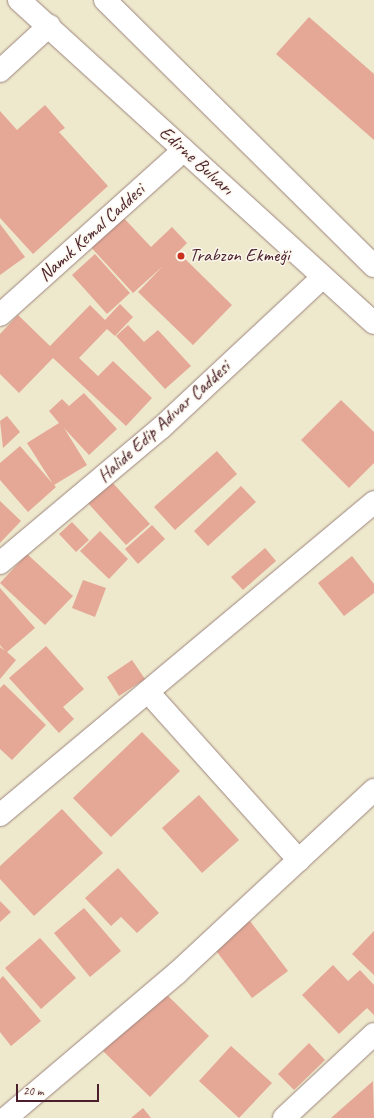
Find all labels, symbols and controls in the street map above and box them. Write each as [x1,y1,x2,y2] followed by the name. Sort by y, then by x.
[154,122,238,200] street label: Edirne Bulvarı
[34,179,150,287] street label: Namık Kemal Caddesi
[189,245,290,267] place label: Trabzon Ekmeği
[176,251,186,261] marker: Trabzon Ekmeği
[93,356,235,488] street label: Halide Edip Adıvar Caddesi
[18,1076,101,1102] scale bar
[23,1083,43,1099] text: 20 m

